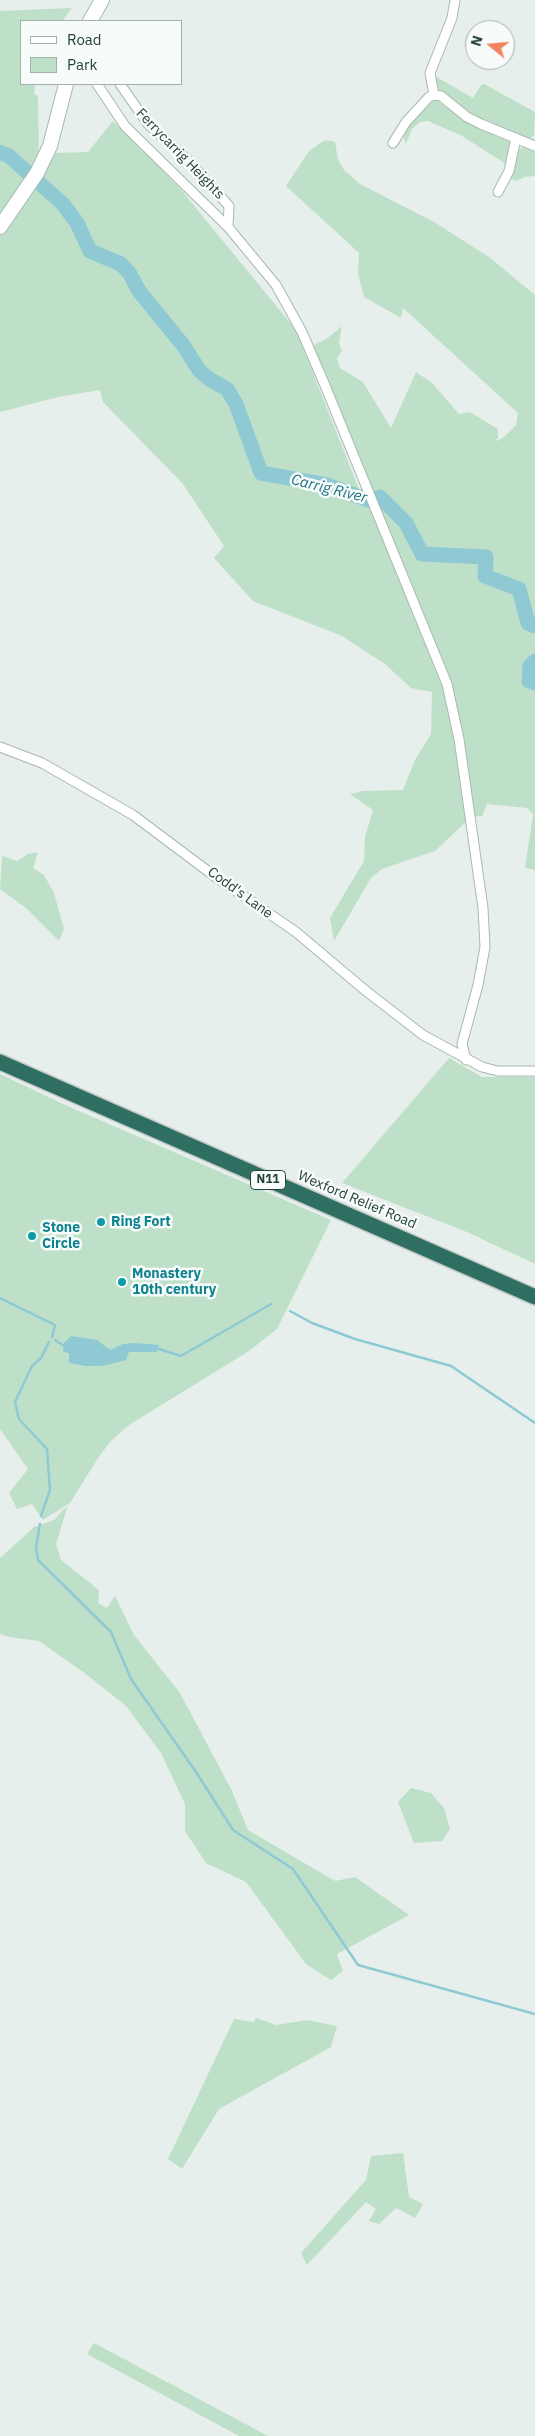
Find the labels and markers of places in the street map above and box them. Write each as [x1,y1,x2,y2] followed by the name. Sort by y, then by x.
[111,1214,171,1230] place label: Ring Fort
[95,1216,107,1228] marker: Ring Fort
[42,1220,80,1252] place label: Stone Circle
[26,1230,38,1242] marker: Stone Circle
[132,1266,216,1298] place label: Monastery 10th century
[116,1276,128,1288] marker: Monastery 10th century

